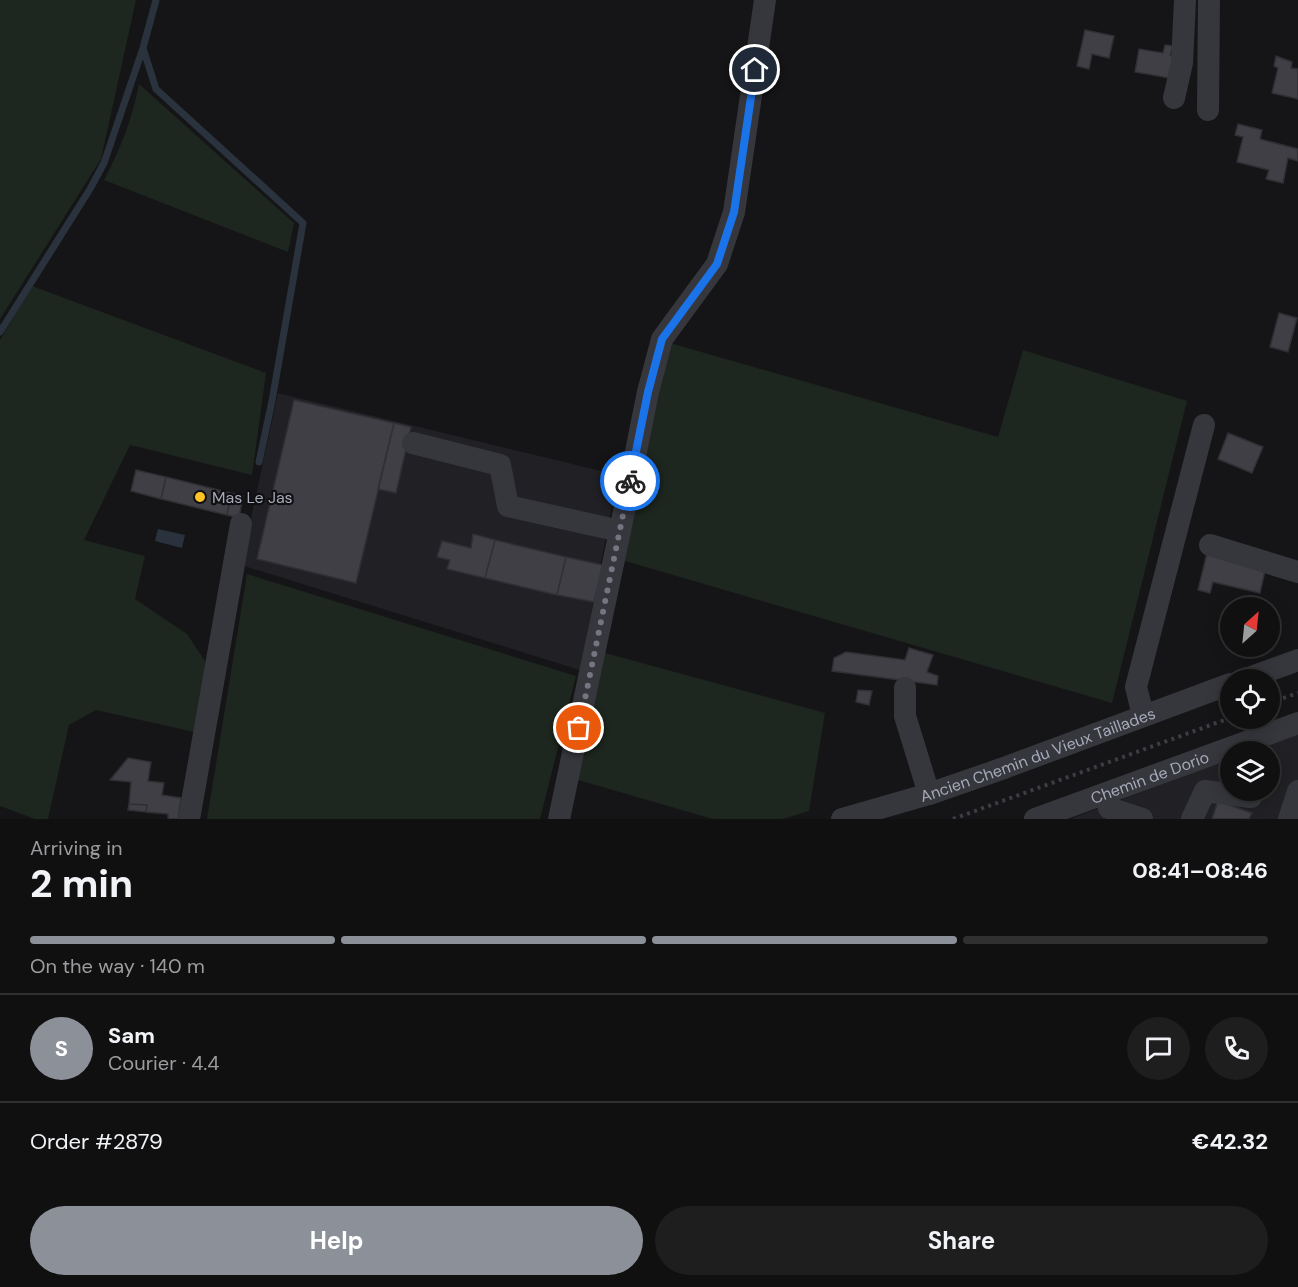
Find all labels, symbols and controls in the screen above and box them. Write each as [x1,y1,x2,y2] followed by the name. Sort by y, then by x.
[729,44,780,95] pin
[738,53,771,86] icon: home
[600,451,660,511] courier
[614,465,647,498] icon: bike
[212,487,293,508] place label: Mas Le Jas
[193,490,207,504] marker: Mas Le Jas
[1220,597,1280,657] north arrow
[1220,597,1280,801] map controls
[1220,669,1280,729] button: locate
[553,702,604,753] pin
[918,702,1158,807] street label: Ancien Chemin du Vieux Taillades
[562,711,595,744] icon: bag
[1220,741,1280,801] button: layers
[1088,746,1212,808] street label: Chemin de Dorio
[30,835,122,861] text: Arriving in
[1132,856,1268,885] text: 08:41–08:46
[30,858,133,909] text: 2 min
[30,953,205,979] text: On the way · 140 m
[1127,1017,1190,1080] button: chat
[1205,1017,1268,1080] button: phone
[108,1021,155,1050] text: Sam
[55,1034,68,1063] text: S
[108,1050,219,1076] text: Courier · 4.4
[30,1127,163,1156] text: Order #2879
[1192,1127,1268,1156] text: €42.32
[30,1206,643,1275] button: Help
[655,1206,1268,1275] button: Share

